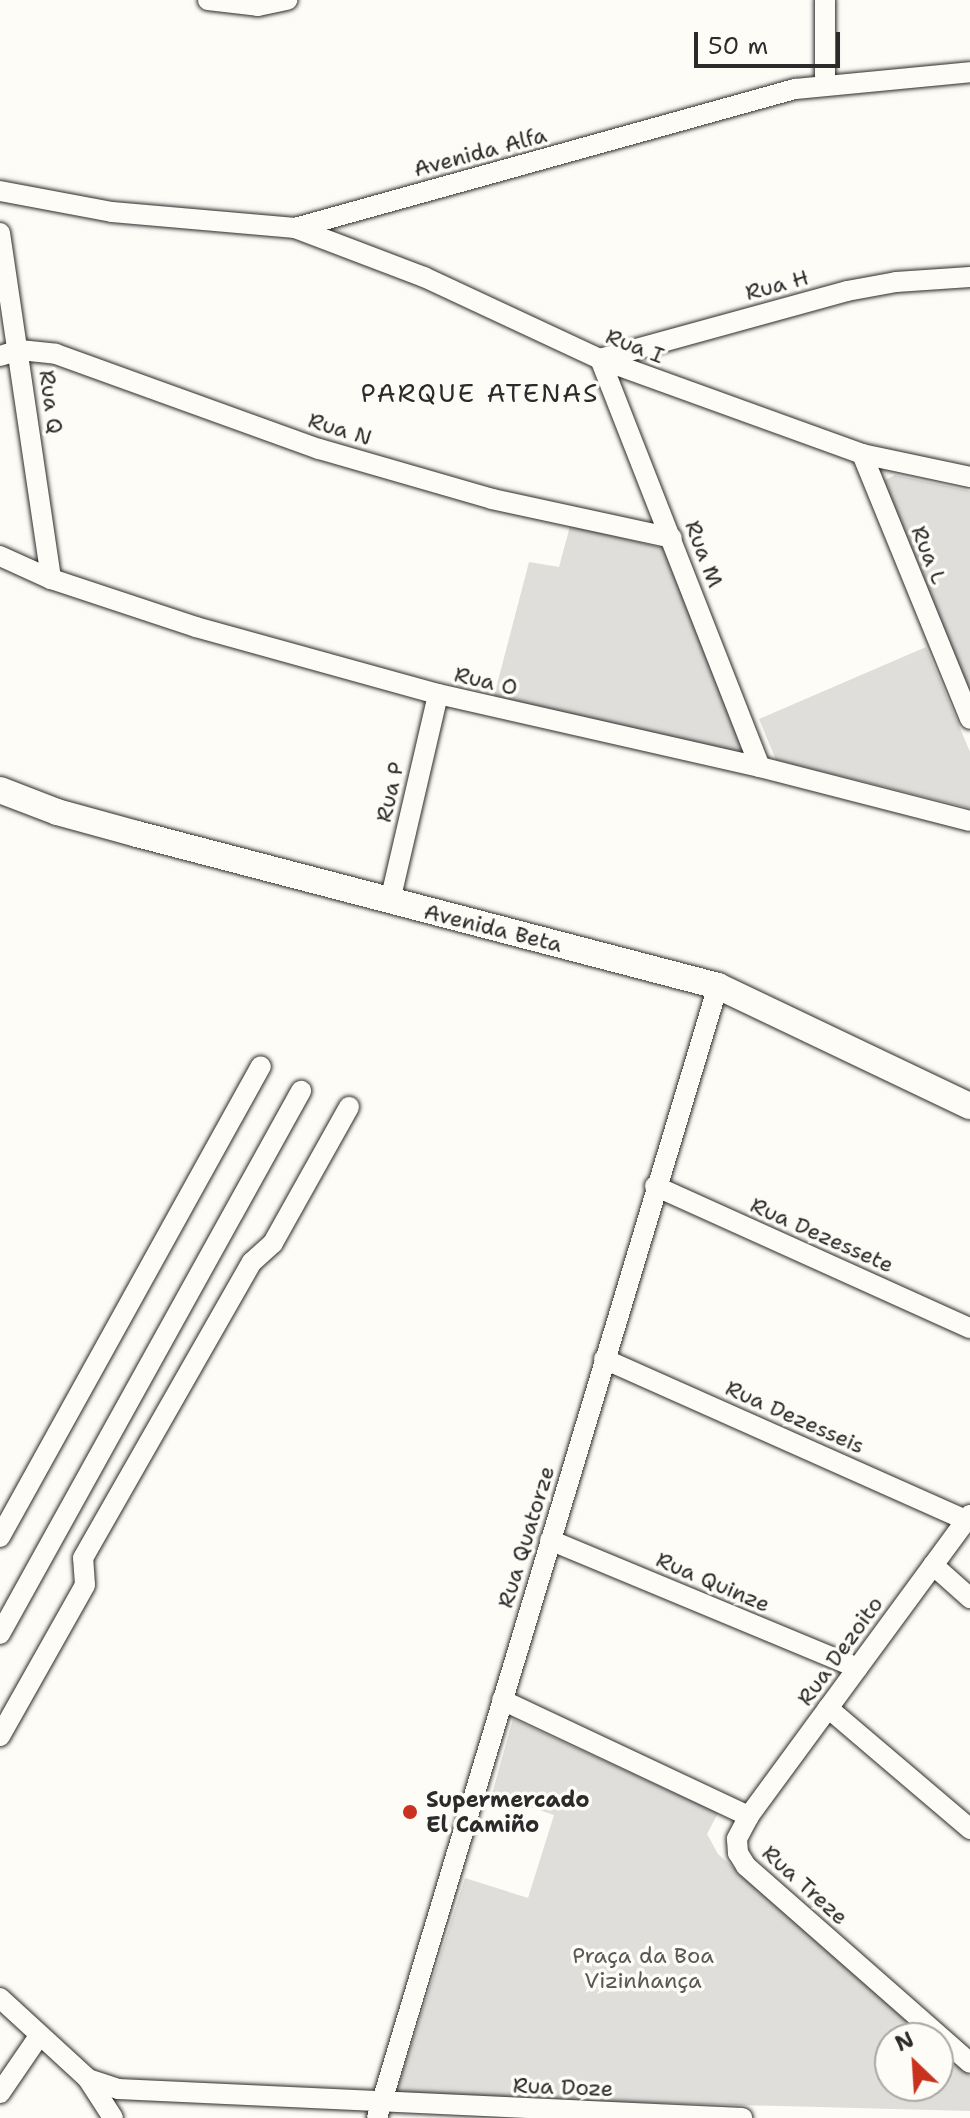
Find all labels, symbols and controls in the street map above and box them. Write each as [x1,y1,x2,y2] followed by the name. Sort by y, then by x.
[698,16,844,66] scale bar
[708,30,768,62] text: 50 m
[411,122,549,182] street label: Avenida Alfa
[742,264,812,306] street label: Rua H
[602,323,668,369] street label: Rua I
[33,368,69,436] street label: Rua Q
[361,377,599,409] district label: PARQUE ATENAS
[305,407,375,451] street label: Rua N
[679,517,729,591] street label: Rua M
[905,522,953,588] street label: Rua L
[452,661,520,701] street label: Rua O
[370,759,410,825] street label: Rua P
[421,898,565,958] street label: Avenida Beta
[746,1192,898,1278] street label: Rua Dezessete
[721,1375,869,1459] street label: Rua Dezesseis
[492,1463,560,1611] street label: Rua Quatorze
[652,1546,774,1618] street label: Rua Quinze
[792,1591,888,1711] street label: Rua Dezoito
[426,1786,589,1838] place label: Supermercado El Camiño
[401,1803,419,1821] marker: Supermercado El Camiño
[757,1840,853,1930] street label: Rua Treze
[572,1942,714,1994] park label: Praça da Boa Vizinhança
[874,2022,954,2102] north arrow
[890,2025,919,2058] text: N
[512,2072,614,2102] street label: Rua Doze

